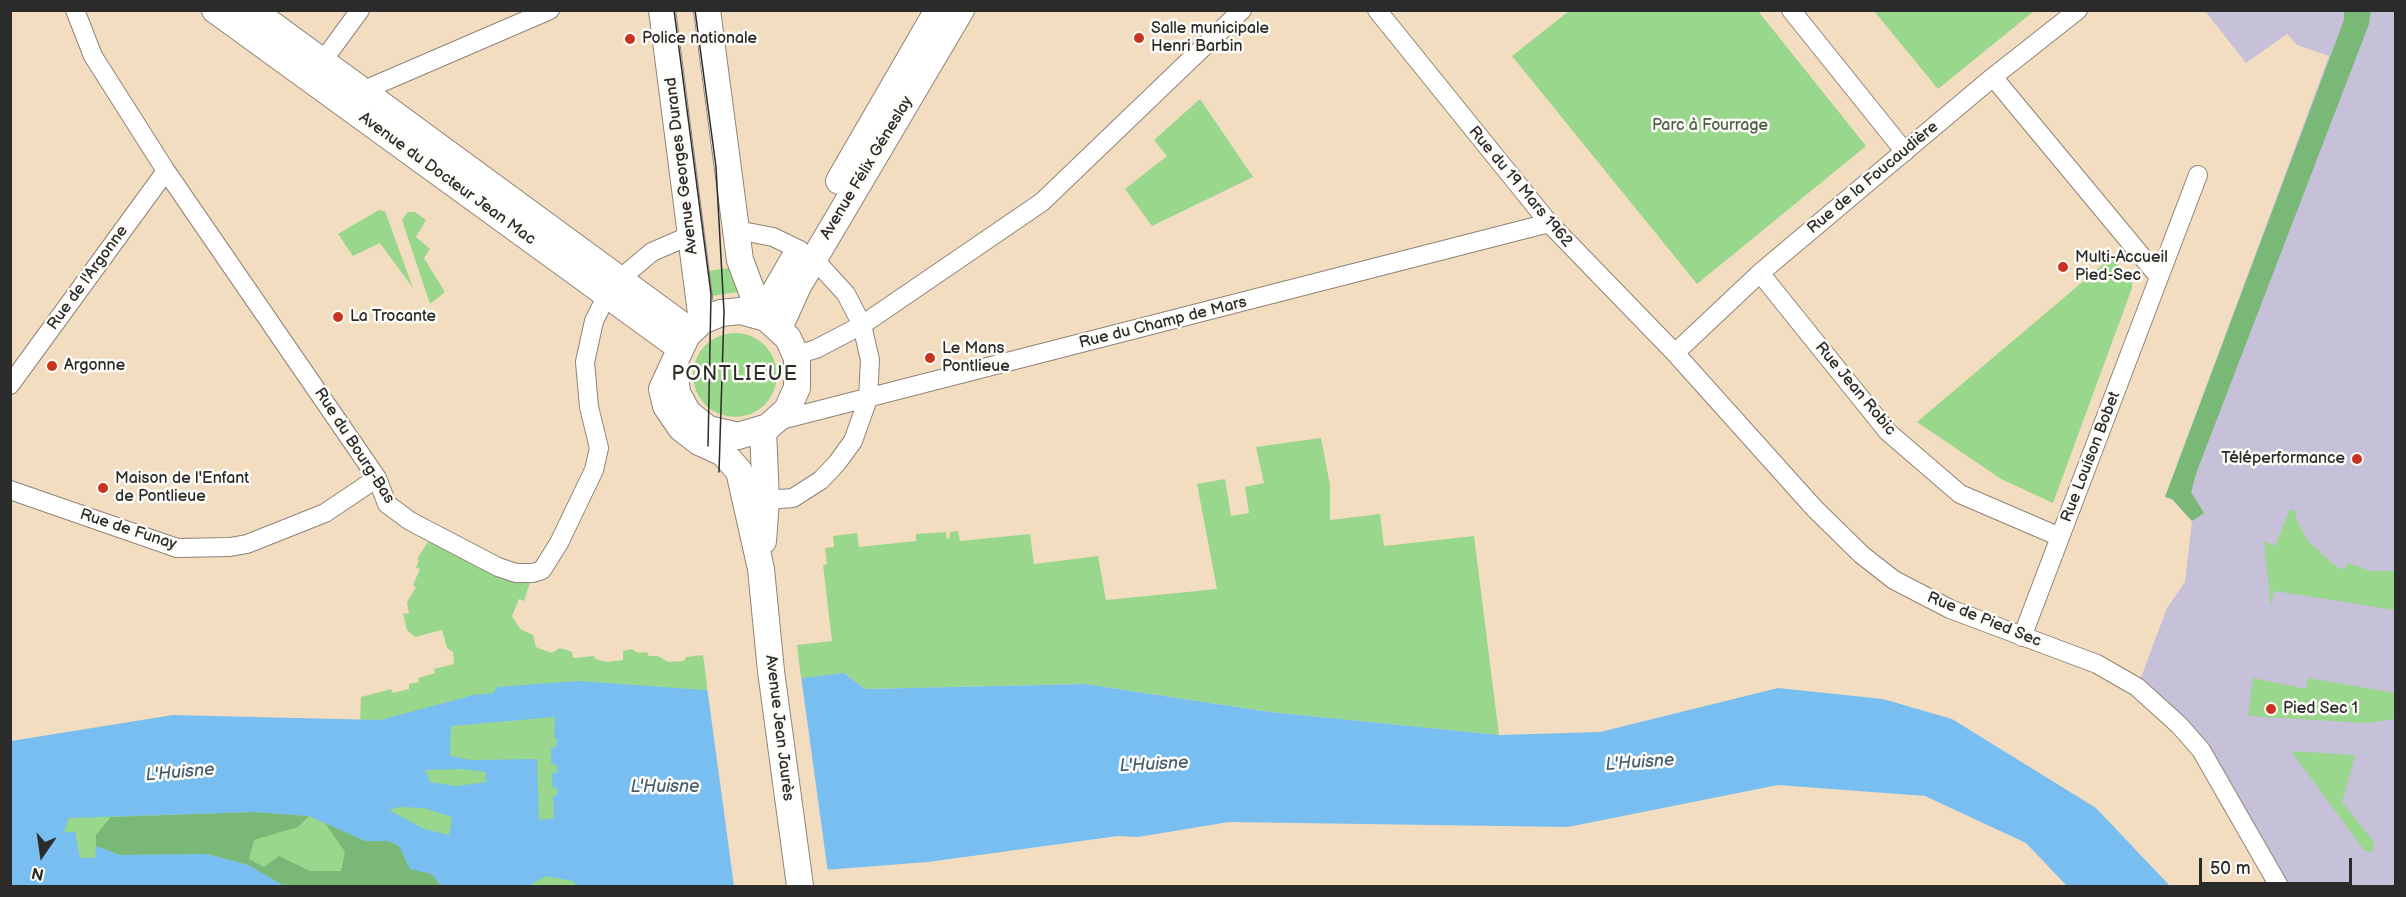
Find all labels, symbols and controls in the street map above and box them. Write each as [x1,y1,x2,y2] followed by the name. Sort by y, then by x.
[1151,19,1269,57] place label: Salle municipale Henri Barbin
[642,29,757,49] place label: Police nationale
[1132,31,1146,45] marker: Salle municipale Henri Barbin
[623,32,637,46] marker: Police nationale
[662,76,702,256] street label: Avenue Georges Durand
[817,93,917,243] street label: Avenue Félix Géneslay
[355,108,539,250] street label: Avenue du Docteur Jean Mac
[1652,116,1768,136] park label: Parc à Fourrage
[1804,118,1942,238] street label: Rue de la Foucaudière
[1464,123,1576,251] street label: Rue du 19 Mars 1962
[44,222,132,334] street label: Rue de l'Argonne
[2075,248,2168,286] place label: Multi-Accueil Pied-Sec
[2056,260,2070,274] marker: Multi-Accueil Pied-Sec
[1077,293,1249,353] street label: Rue du Champ de Mars
[350,307,436,327] place label: La Trocante
[331,310,345,324] marker: La Trocante
[1810,338,1900,440] street label: Rue Jean Robic
[942,339,1010,377] place label: Le Mans Pontlieue
[923,351,937,365] marker: Le Mans Pontlieue
[64,356,125,376] place label: Argonne
[45,359,59,373] marker: Argonne
[671,363,799,387] district label: PONTLIEUE
[310,385,398,507] street label: Rue du Bourg-Bas
[2057,389,2125,525] street label: Rue Louison Bobet
[2221,449,2345,469] place label: Téléperformance
[2350,452,2364,466] marker: Téléperformance
[115,469,249,507] place label: Maison de l'Enfant de Pontlieue
[96,481,110,495] marker: Maison de l'Enfant de Pontlieue
[77,505,179,555] street label: Rue de Funay
[1924,588,2044,652] street label: Rue de Pied Sec
[761,654,797,802] street label: Avenue Jean Jaurès
[2283,699,2358,719] place label: Pied Sec 1
[2264,702,2278,716] marker: Pied Sec 1
[1605,750,1675,776] water label: L'Huisne
[1119,752,1189,778] water label: L'Huisne
[145,759,215,787] water label: L'Huisne
[630,776,700,798] water label: L'Huisne
[12,825,72,885] north arrow
[2202,846,2355,884] scale bar
[2210,858,2251,879] text: 50 m
[30,862,46,884] text: N

